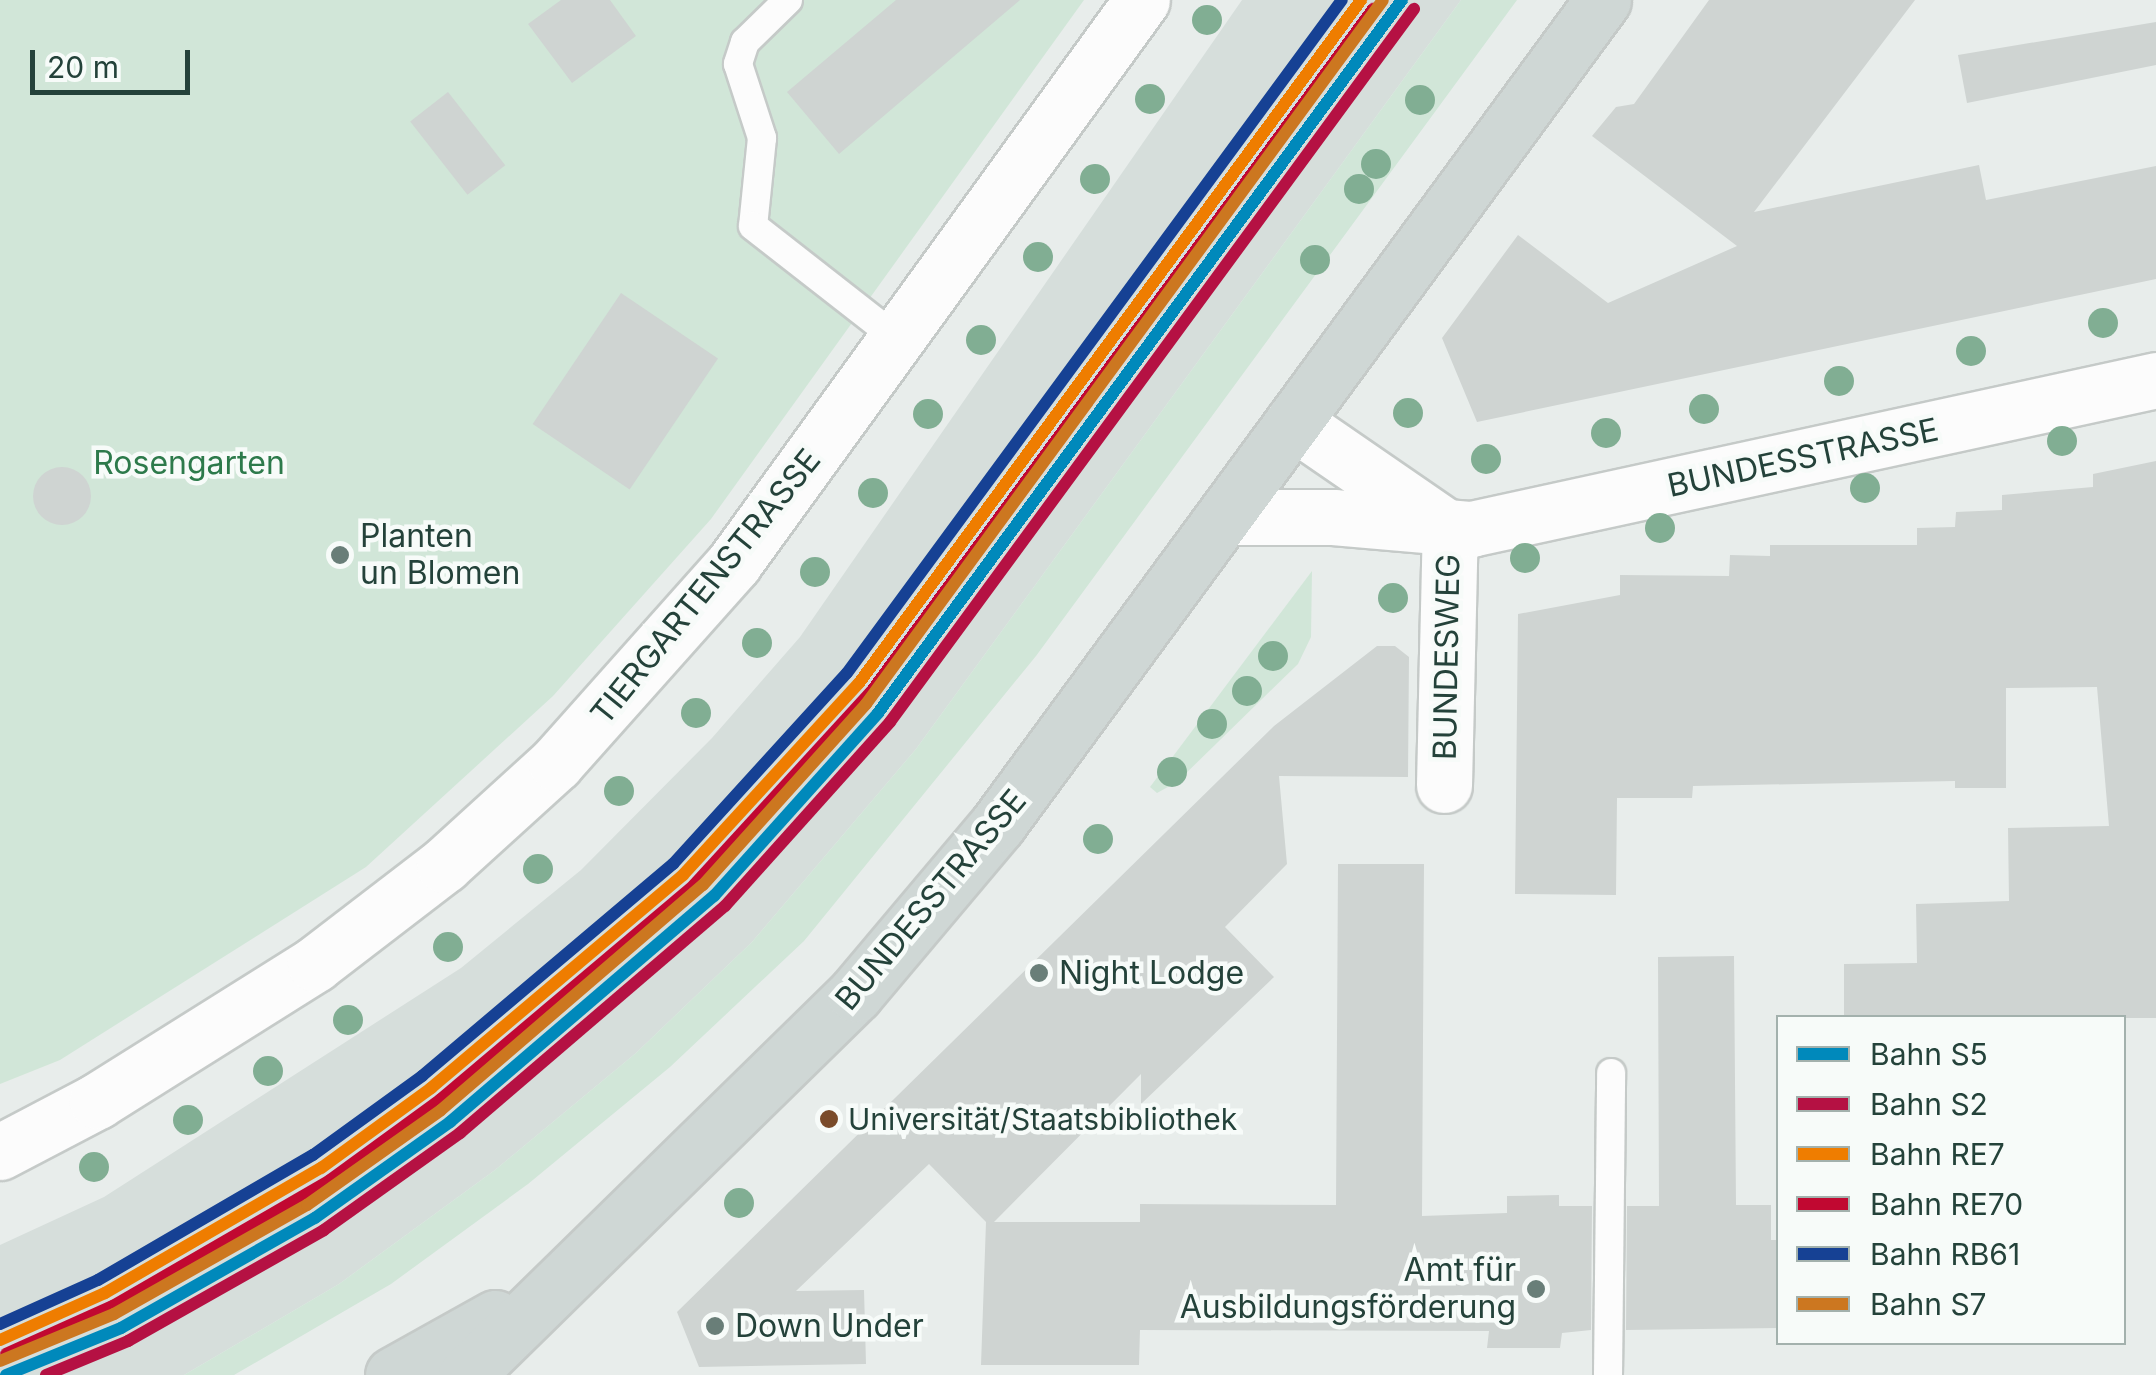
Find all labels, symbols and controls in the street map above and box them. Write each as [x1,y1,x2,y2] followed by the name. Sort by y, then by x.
[35,30,195,92] scale bar
[47,49,119,85] text: 20 m
[1664,411,1942,505] street label: BUNDESSTRASSE
[583,442,829,732] street label: TIERGARTENSTRASSE
[93,444,285,482] park label: Rosengarten
[360,518,520,593] place label: Planten un Blomen
[329,544,351,566] marker: Planten un Blomen
[1426,554,1468,760] street label: BUNDESWEG
[828,782,1034,1018] street label: BUNDESSTRASSE
[1059,954,1244,992] place label: Night Lodge
[1028,962,1050,984] marker: Night Lodge
[1776,1015,2126,1345] legend
[1870,1036,1988,1072] text: Bahn S5
[1870,1086,1988,1122] text: Bahn S2
[848,1101,1237,1137] place label: Universität/Staatsbibliothek
[819,1109,839,1129] marker: Universität/Staatsbibliothek
[1870,1136,2005,1172] text: Bahn RE7
[1870,1186,2023,1222] text: Bahn RE70
[1870,1236,2020,1272] text: Bahn RB61
[1180,1252,1516,1327] place label: Amt für Ausbildungsförderung
[1525,1278,1547,1300] marker: Amt für Ausbildungsförderung
[1870,1286,1987,1322] text: Bahn S7
[735,1307,924,1345] place label: Down Under
[704,1315,726,1337] marker: Down Under

